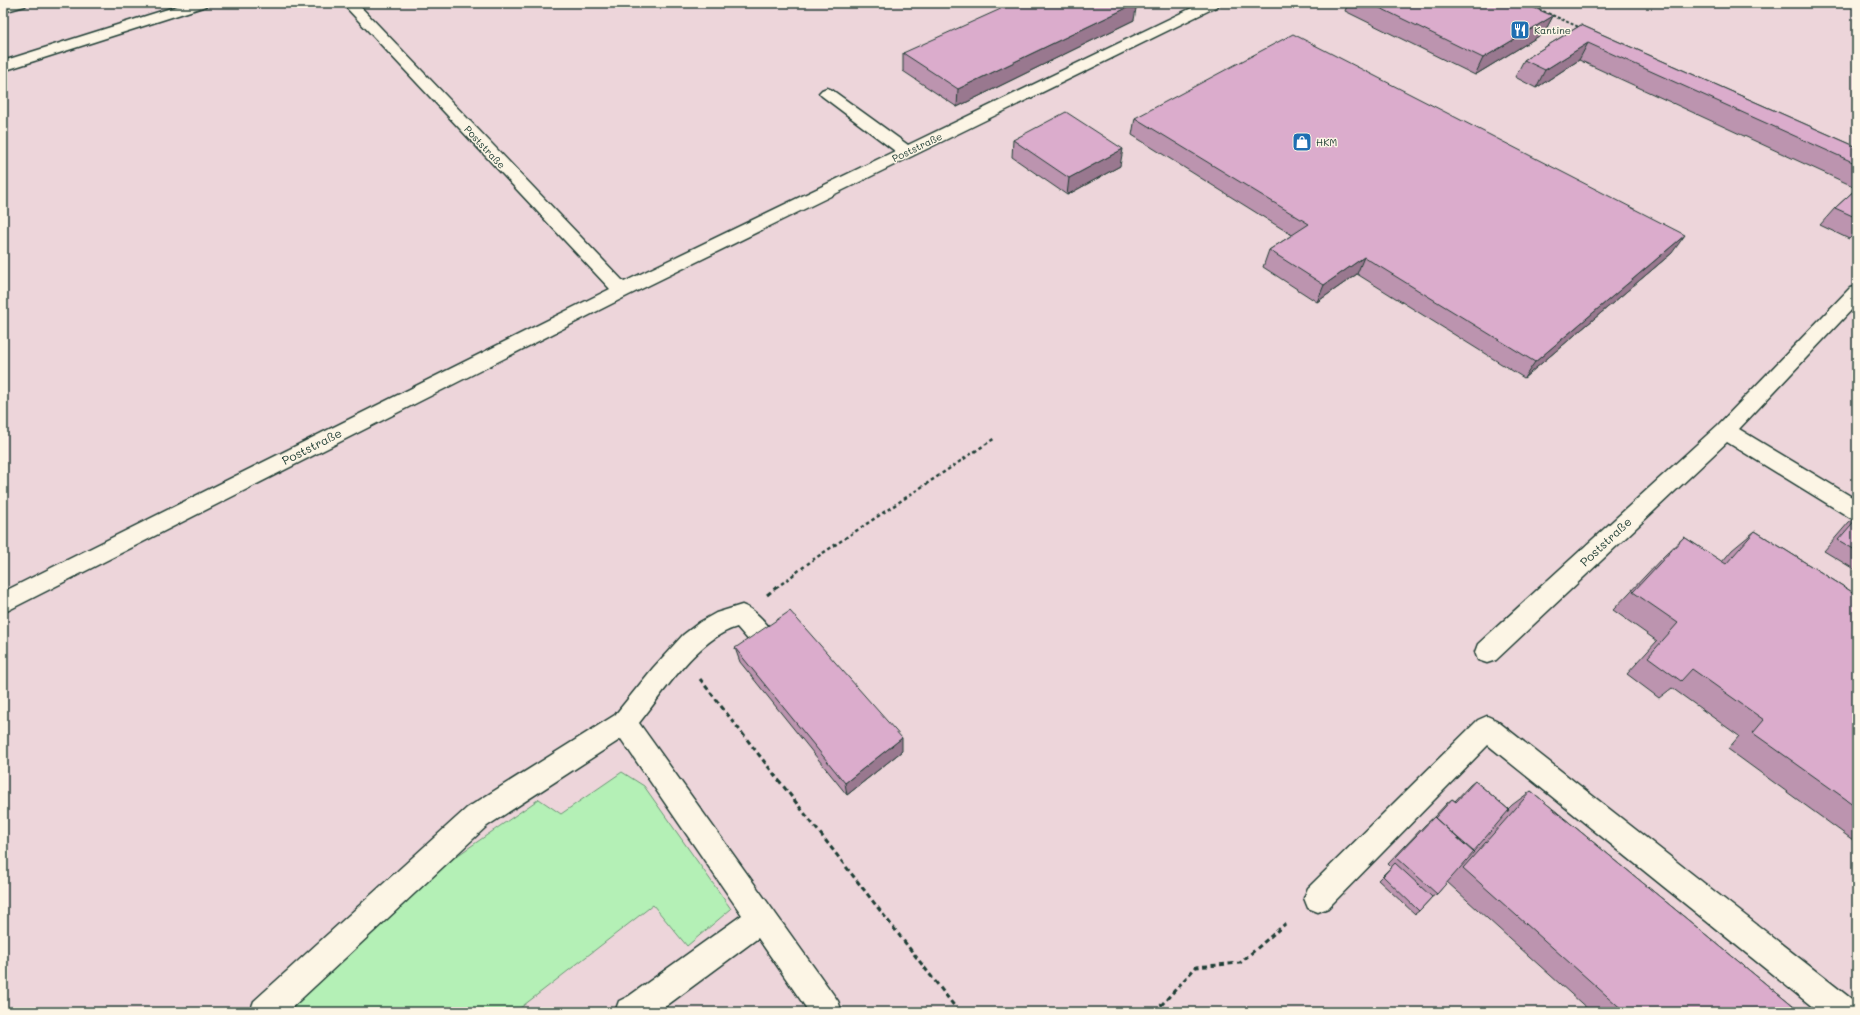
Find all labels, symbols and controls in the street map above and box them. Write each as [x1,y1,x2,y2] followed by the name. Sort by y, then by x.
[1509,19,1531,41] restaurant icon: Kantine
[1534,23,1571,37] place label: Kantine
[461,122,509,172] street label: Poststraße
[890,129,944,165] street label: Poststraße
[1291,131,1313,153] shop icon: HKM
[1316,135,1337,149] place label: HKM
[279,424,344,468] street label: Poststraße
[1576,513,1635,569] street label: Poststraße

